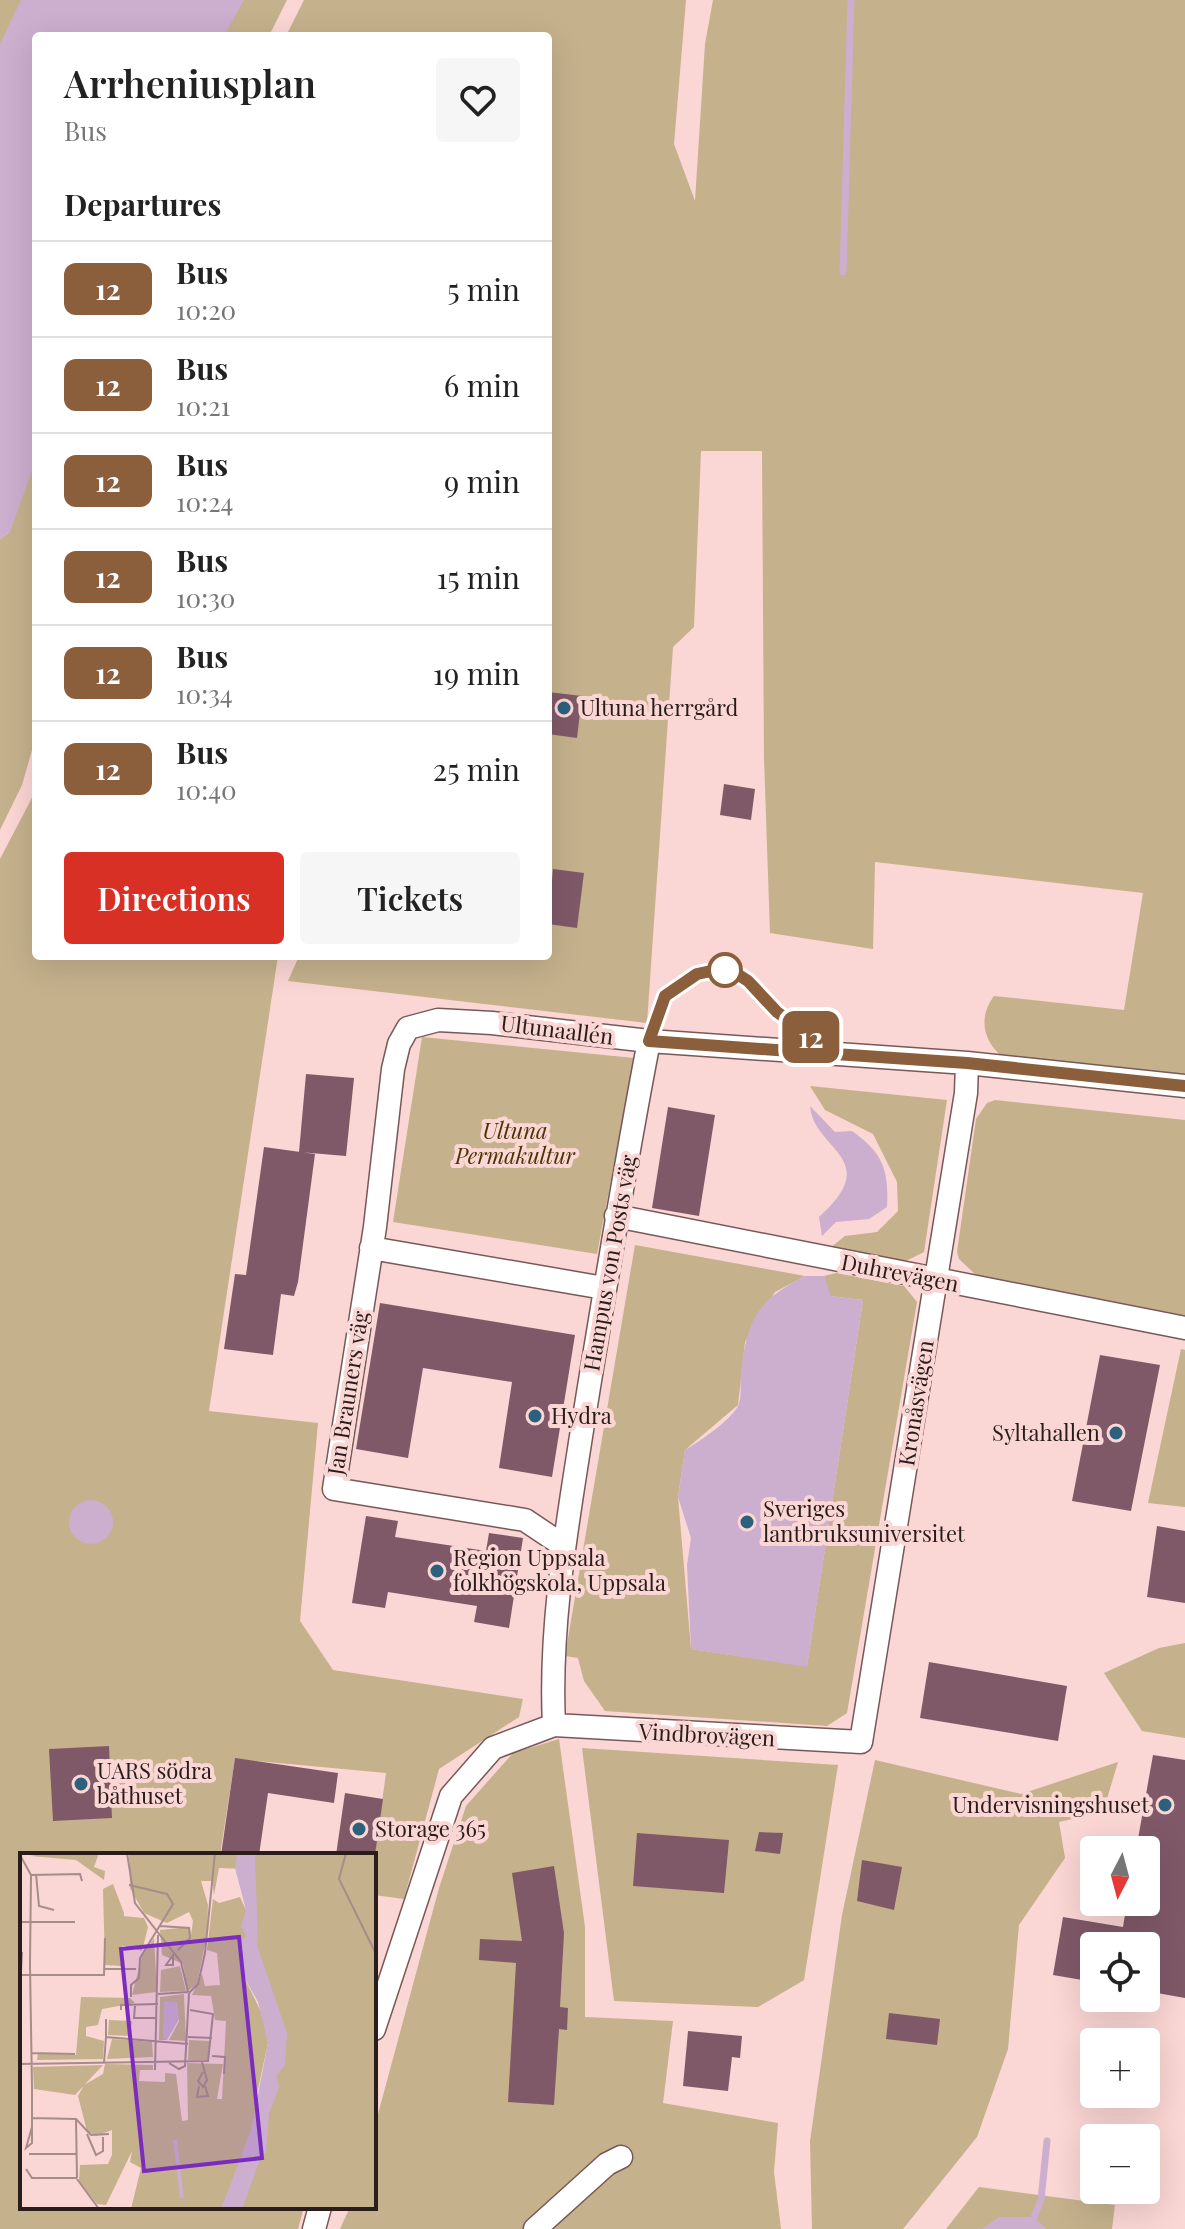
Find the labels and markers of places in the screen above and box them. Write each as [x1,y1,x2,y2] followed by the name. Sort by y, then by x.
[580,692,739,722] place label: Ultuna herrgård
[555,699,573,717] marker: Ultuna herrgård
[708,953,742,987] unlabelled marker
[551,1400,612,1430] place label: Hydra
[526,1407,544,1425] marker: Hydra
[992,1417,1100,1447] place label: Syltahallen
[1107,1424,1125,1442] marker: Syltahallen
[763,1493,966,1548] place label: Sveriges lantbruksuniversitet
[738,1513,756,1531] marker: Sveriges lantbruksuniversitet
[453,1542,666,1597] place label: Region Uppsala folkhögskola, Uppsala
[428,1562,446,1580] marker: Region Uppsala folkhögskola, Uppsala
[97,1755,212,1810] place label: UARS södra båthuset
[72,1775,90,1793] marker: UARS södra båthuset
[952,1789,1150,1819] place label: Undervisningshuset
[1156,1796,1174,1814] marker: Undervisningshuset
[375,1813,486,1843] place label: Storage 365
[350,1820,368,1838] marker: Storage 365

